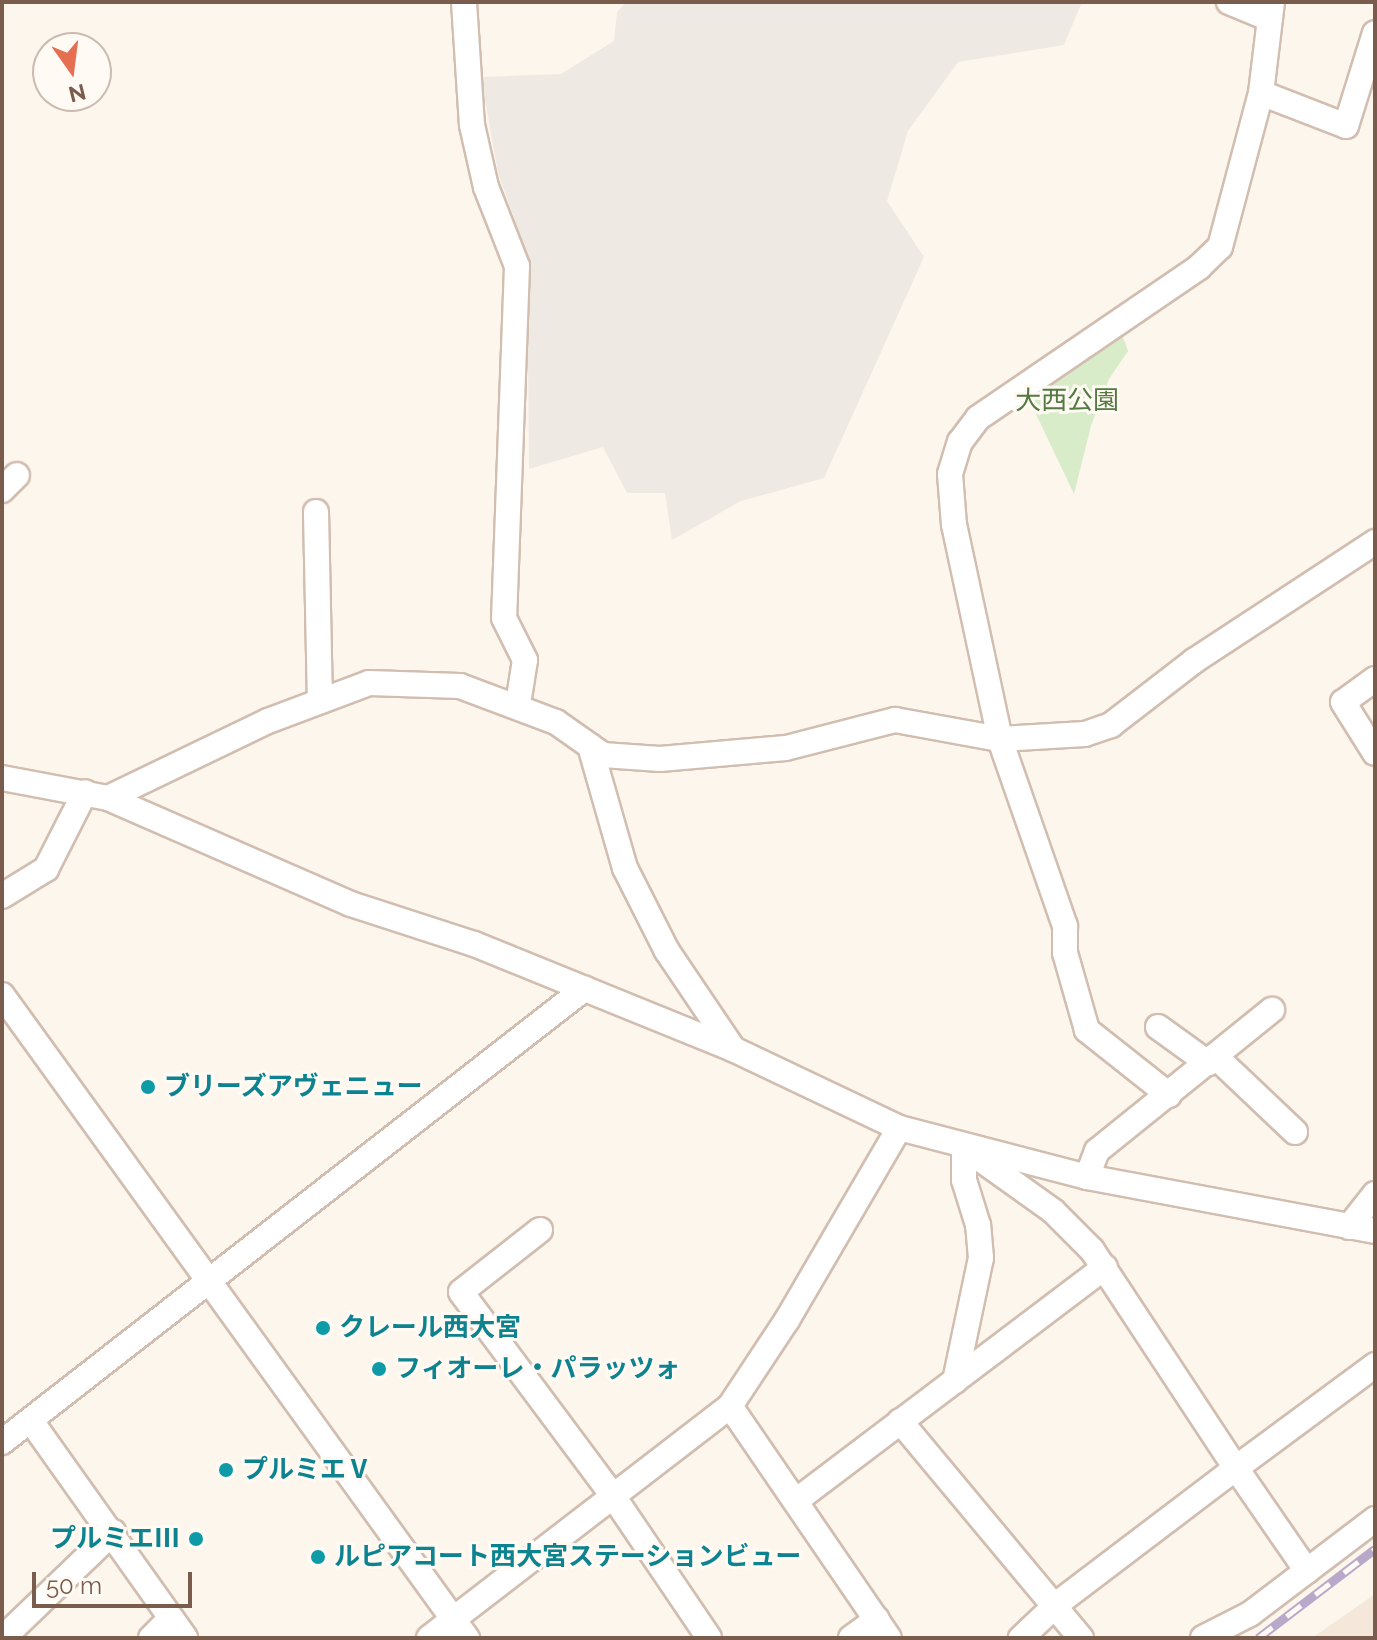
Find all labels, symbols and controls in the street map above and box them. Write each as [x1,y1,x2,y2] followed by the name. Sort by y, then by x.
[32,32,112,112] north arrow
[66,79,89,108] text: N
[1015,385,1119,417] park label: 大西公園
[164,1071,424,1103] place label: ブリーズアヴェニュー
[139,1078,157,1096] marker: ブリーズアヴェニュー
[339,1312,521,1344] place label: クレール西大宮
[314,1319,332,1337] marker: クレール西大宮
[395,1353,681,1385] place label: フィオーレ・パラッツォ
[370,1360,388,1378] marker: フィオーレ・パラッツォ
[242,1454,372,1486] place label: プルミエⅤ
[217,1461,235,1479] marker: プルミエⅤ
[50,1523,180,1555] place label: プルミエⅢ
[187,1530,205,1548] marker: プルミエⅢ
[334,1541,802,1573] place label: ルピアコート西大宮ステーションビュー
[309,1548,327,1566] marker: ルピアコート西大宮ステーションビュー
[36,1556,196,1606] scale bar
[46,1571,102,1600] text: 50 m

